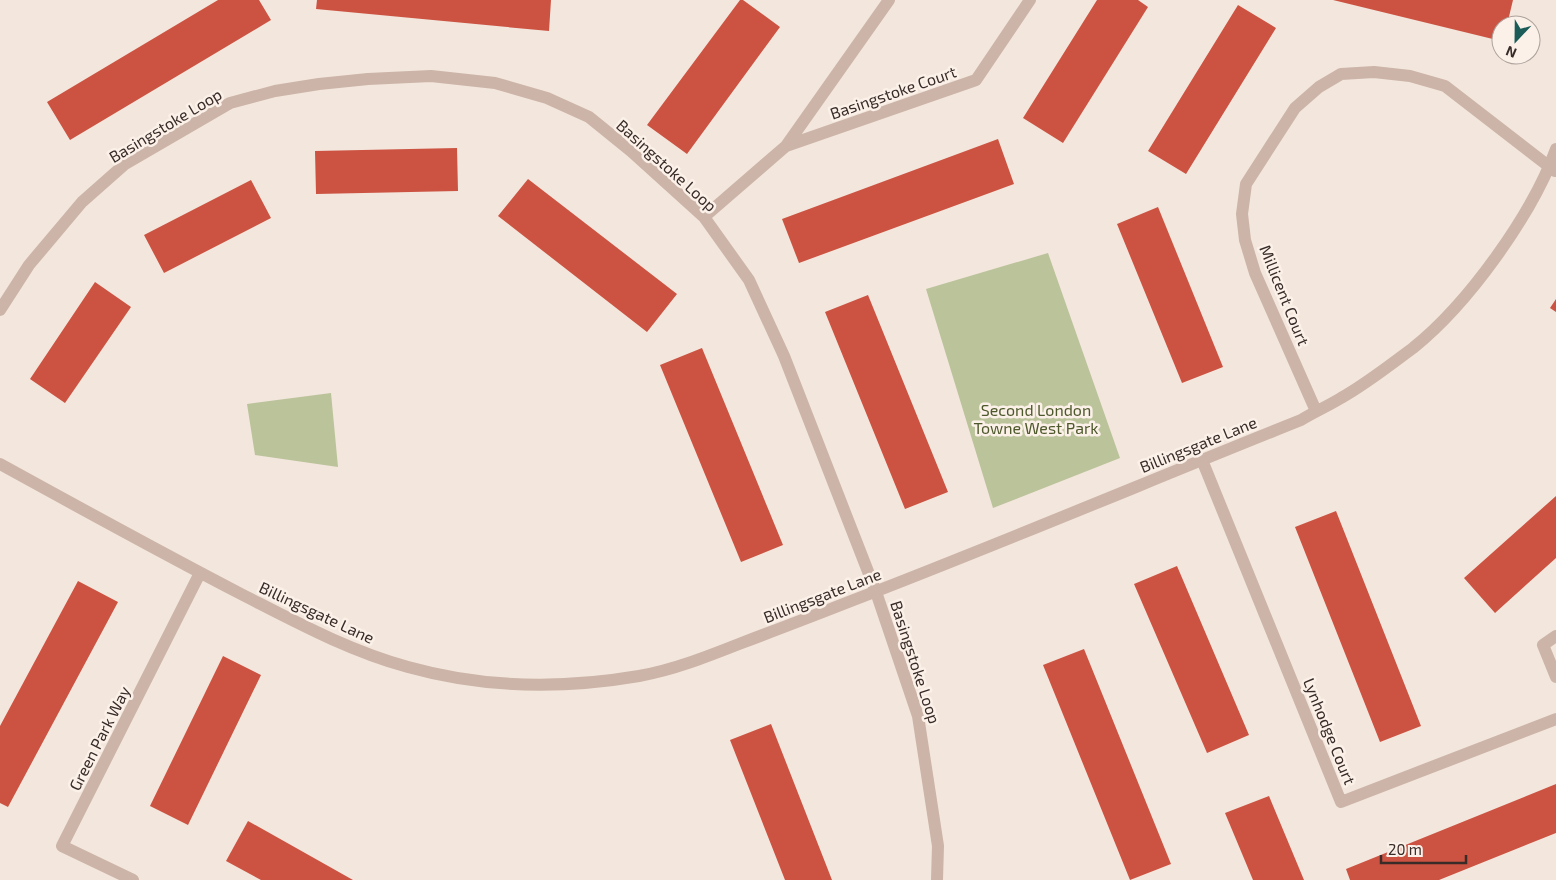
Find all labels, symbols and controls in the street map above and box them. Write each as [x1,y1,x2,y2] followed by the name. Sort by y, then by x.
[1491,15,1541,65] north arrow
[1503,43,1519,62] text: N
[827,61,959,123] street label: Basingstoke Court
[105,84,225,166] street label: Basingstoke Loop
[613,115,721,215] street label: Basingstoke Loop
[1256,242,1314,348] street label: Millicent Court
[974,400,1098,437] park label: Second London Towne West Park
[1137,412,1259,476] street label: Billingsgate Lane
[760,564,884,626] street label: Billingsgate Lane
[257,577,377,647] street label: Billingsgate Lane
[887,598,945,726] street label: Basingstoke Loop
[1300,675,1360,787] street label: Lynhodge Court
[65,682,134,793] street label: Green Park Way
[1381,832,1466,864] scale bar
[1388,840,1422,858] text: 20 m

